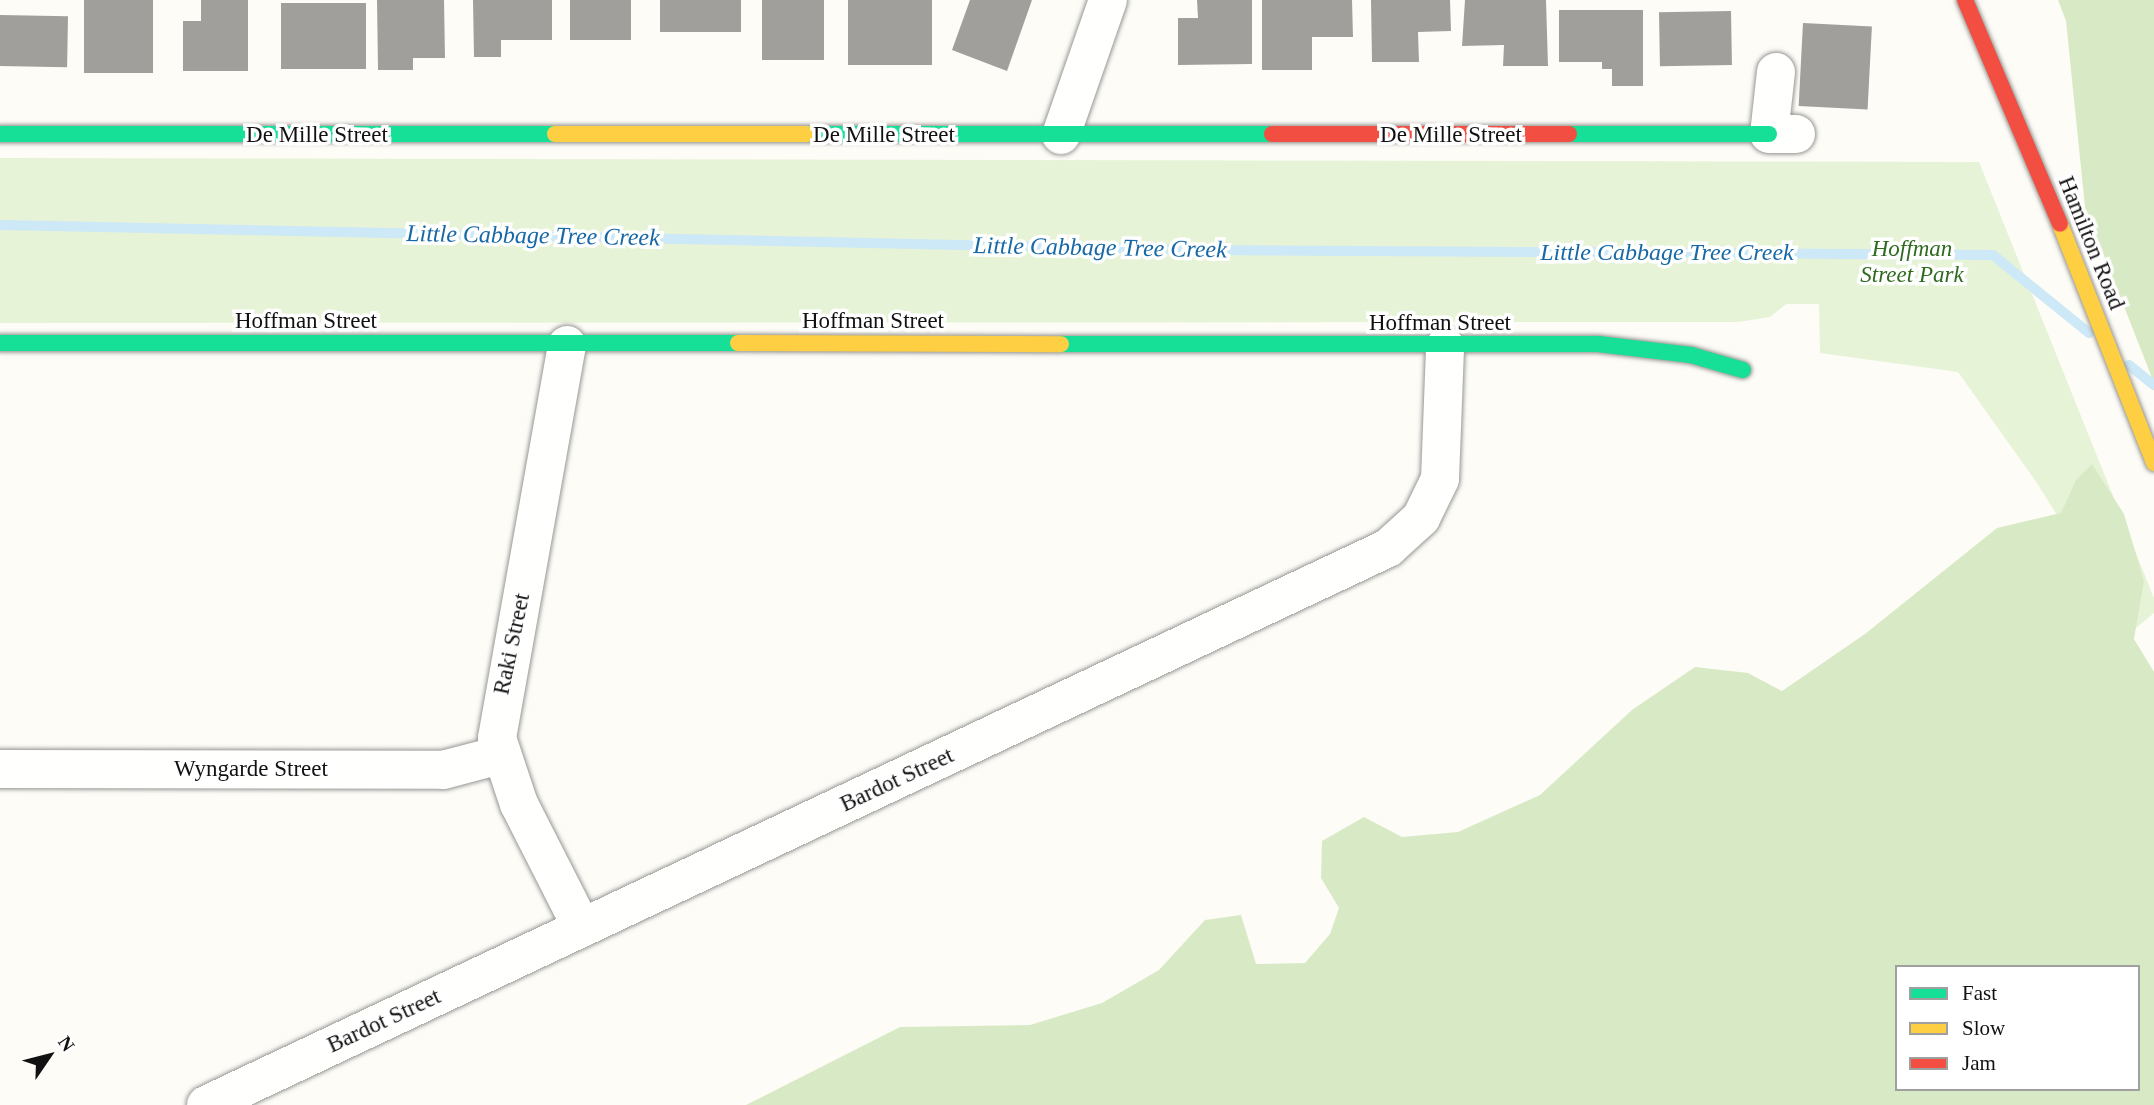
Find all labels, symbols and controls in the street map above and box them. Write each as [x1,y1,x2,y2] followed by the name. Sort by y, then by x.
[246,121,388,149] street label: De Mille Street
[813,121,955,149] street label: De Mille Street
[1380,121,1522,149] street label: De Mille Street
[2052,172,2130,314] street label: Hamilton Road
[406,219,660,253] water label: Little Cabbage Tree Creek
[973,231,1227,265] water label: Little Cabbage Tree Creek
[1860,235,1964,289] park label: Hoffman Street Park
[1540,239,1794,267] water label: Little Cabbage Tree Creek
[235,307,377,335] street label: Hoffman Street
[802,307,944,335] street label: Hoffman Street
[1369,309,1511,337] street label: Hoffman Street
[488,591,536,697] street label: Raki Street
[836,742,958,818] street label: Bardot Street
[174,755,328,783] street label: Wyngarde Street
[1895,965,2140,1091] legend
[1962,981,1997,1005] text: Fast
[323,983,445,1059] street label: Bardot Street
[1962,1016,2005,1040] text: Slow
[14,1021,84,1091] north arrow
[54,1032,79,1055] text: N
[1962,1051,1996,1075] text: Jam

